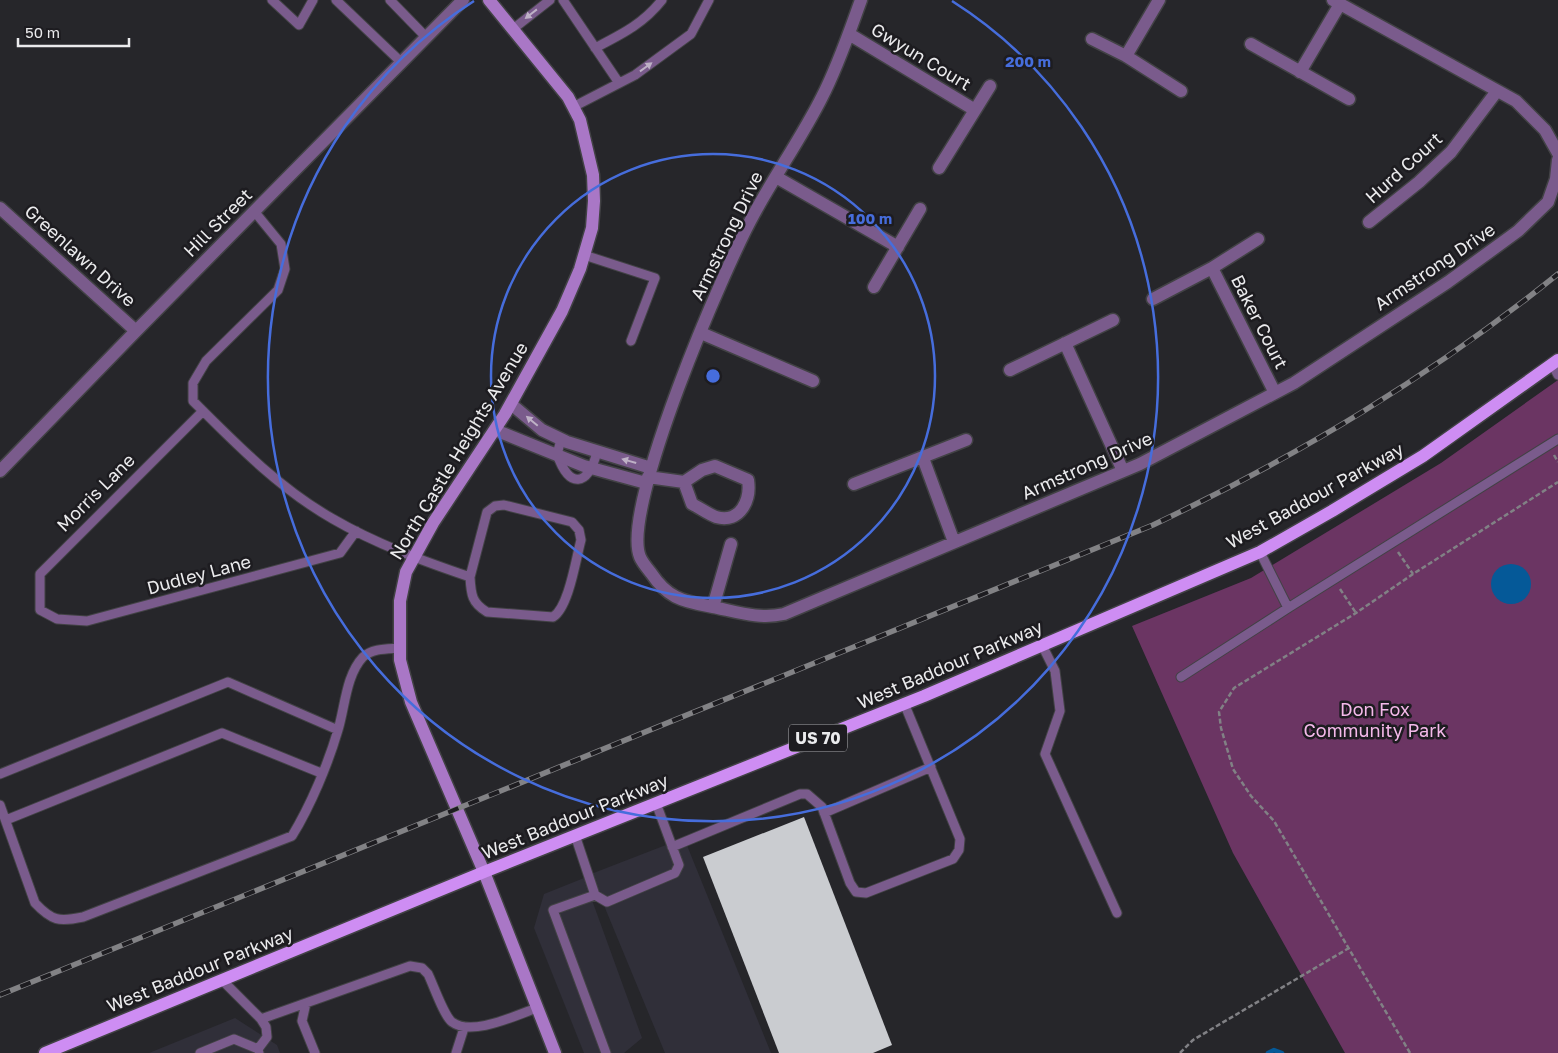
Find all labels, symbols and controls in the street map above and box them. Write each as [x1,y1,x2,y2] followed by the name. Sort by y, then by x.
[525,9,538,20] one-way arrow
[18,15,129,47] scale bar
[868,18,975,95] street label: Gwyun Court
[25,23,60,41] text: 50 m
[1005,52,1051,70] text: 200 m
[639,61,652,72] one-way arrow
[1360,127,1446,207] street label: Hurd Court
[685,168,767,304] street label: Armstrong Drive
[178,183,256,261] street label: Hill Street
[21,200,141,311] street label: Greenlawn Drive
[848,209,892,227] text: 100 m
[1370,218,1499,315] street label: Armstrong Drive
[1227,271,1293,372] street label: Baker Court
[384,338,532,563] street label: North Castle Heights Avenue
[704,367,722,385] centre of rings
[525,416,538,427] one-way arrow
[1018,426,1155,504] street label: Armstrong Drive
[1222,437,1407,553] street label: West Baddour Parkway
[52,449,139,536] street label: Morris Lane
[622,457,637,465] one-way arrow
[144,550,253,598] street label: Dudley Lane
[854,615,1046,713] street label: West Baddour Parkway
[1304,698,1446,741] park label: Don Fox Community Park
[789,724,847,751] road number: US 70
[478,769,671,864] street label: West Baddour Parkway
[103,922,296,1017] street label: West Baddour Parkway

